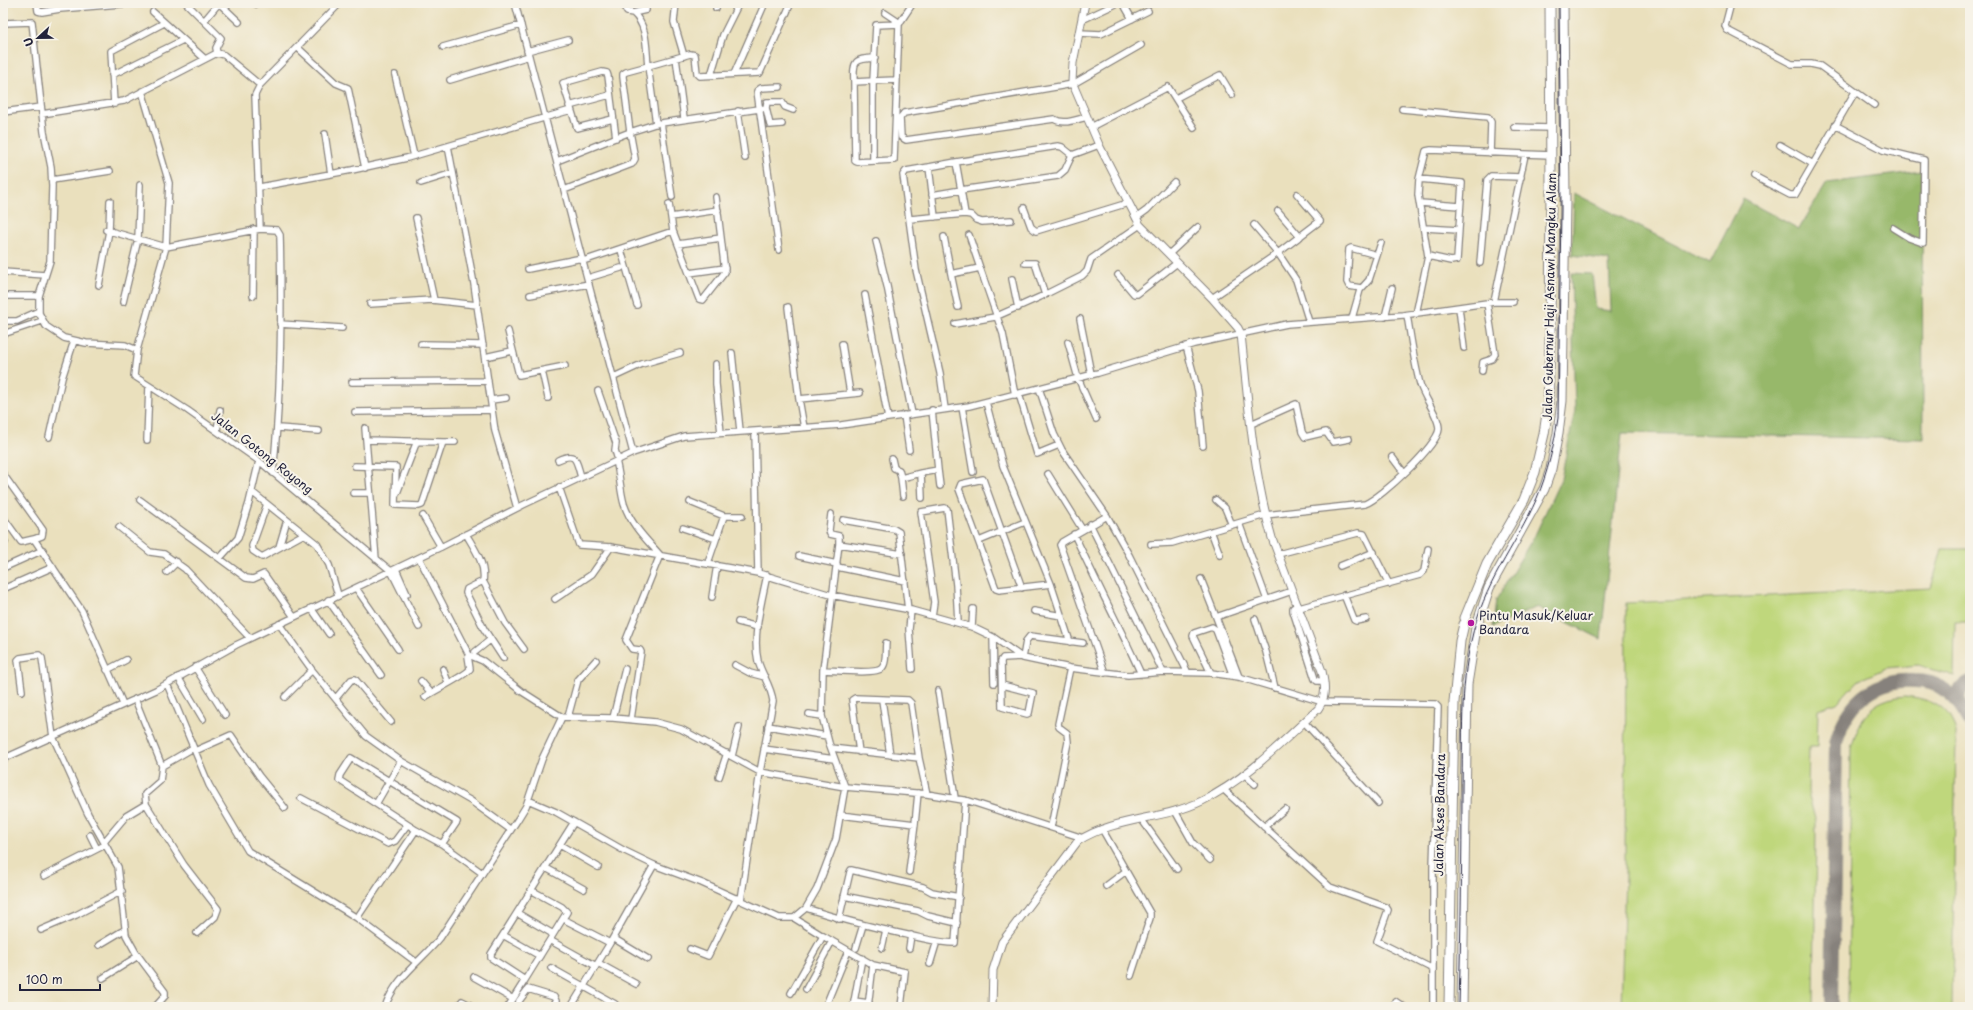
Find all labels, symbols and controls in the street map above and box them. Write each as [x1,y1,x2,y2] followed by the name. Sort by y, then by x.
[18,18,58,58] north arrow
[19,35,38,49] text: U
[1538,173,1560,421] street label: Jalan Gubernur Haji Asnawi Mangku Alam
[208,407,317,498] street label: Jalan Gotong Royong
[1479,606,1593,638] place label: Pintu Masuk/Keluar Bandara
[1466,618,1476,628] marker: Pintu Masuk/Keluar Bandara
[1429,753,1449,877] street label: Jalan Akses Bandara
[20,966,100,992] scale bar
[26,970,63,988] text: 100 m

